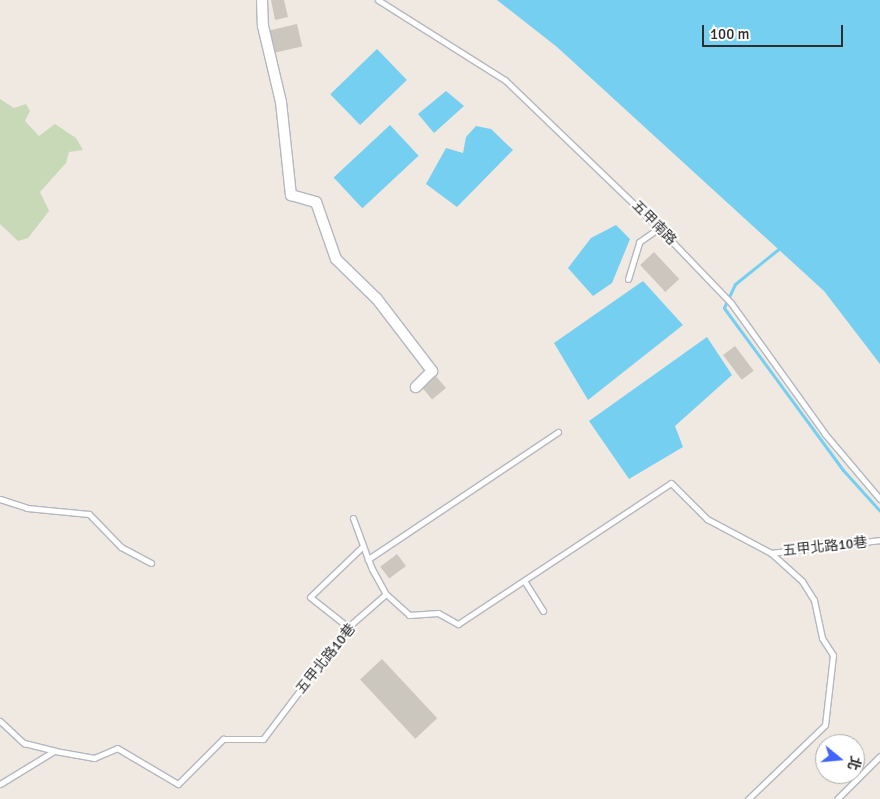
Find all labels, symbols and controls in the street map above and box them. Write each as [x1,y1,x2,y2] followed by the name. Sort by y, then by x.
[705,15,846,47] scale bar
[710,25,750,43] text: 100 m
[628,197,680,249] street label: 五甲南路
[782,534,868,560] street label: 五甲北路10巷
[293,621,359,697] street label: 五甲北路10巷
[815,734,865,784] north arrow
[844,754,864,772] text: 北

